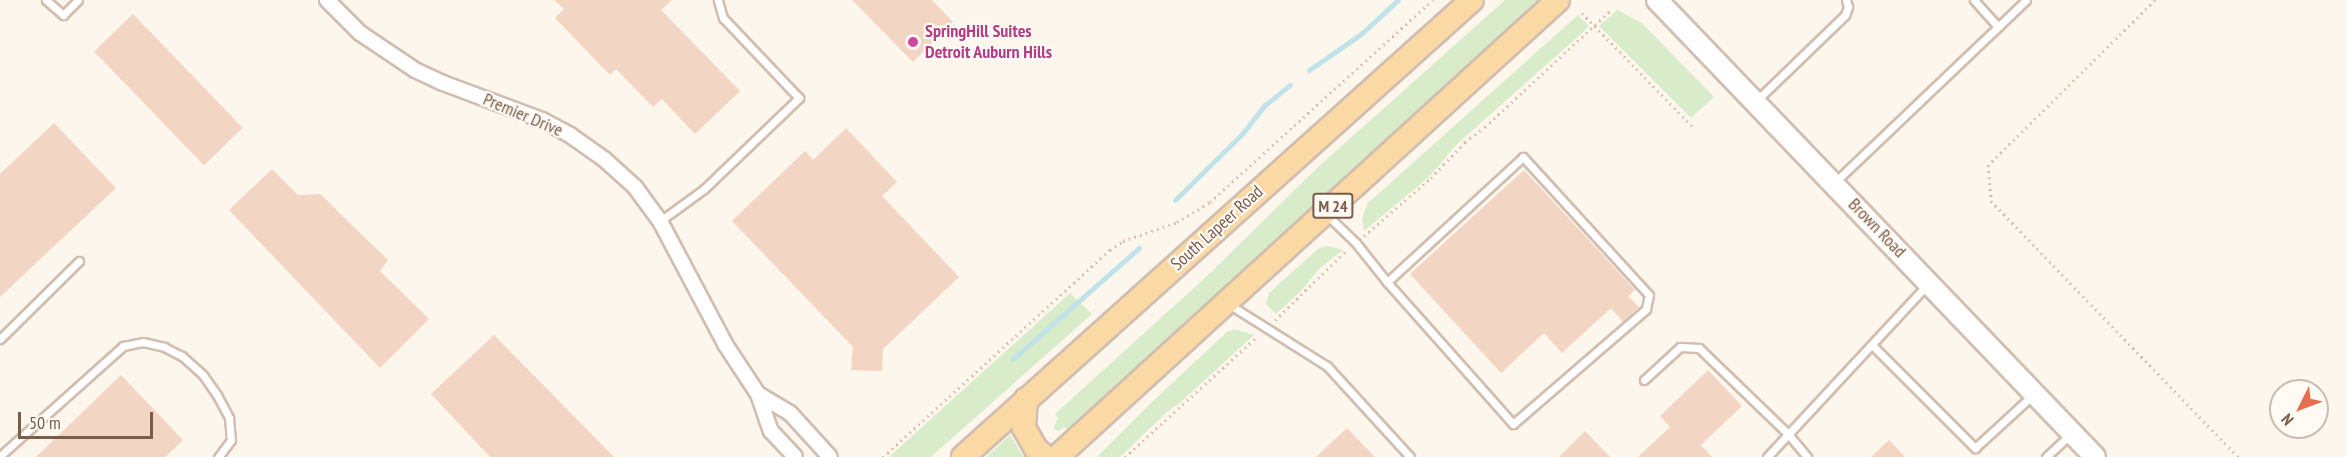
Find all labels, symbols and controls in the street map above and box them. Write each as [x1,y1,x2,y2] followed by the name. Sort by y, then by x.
[925,21,1053,63] place label: SpringHill Suites Detroit Auburn Hills
[906,35,920,49] marker: SpringHill Suites Detroit Auburn Hills
[480,89,566,141] street label: Premier Drive
[1167,181,1267,275] street label: South Lapeer Road
[1312,193,1354,219] road number: M 24
[1844,194,1910,262] street label: Brown Road
[2269,379,2329,439] north arrow
[21,400,156,438] scale bar
[2277,410,2297,430] text: N
[29,411,61,434] text: 50 m

